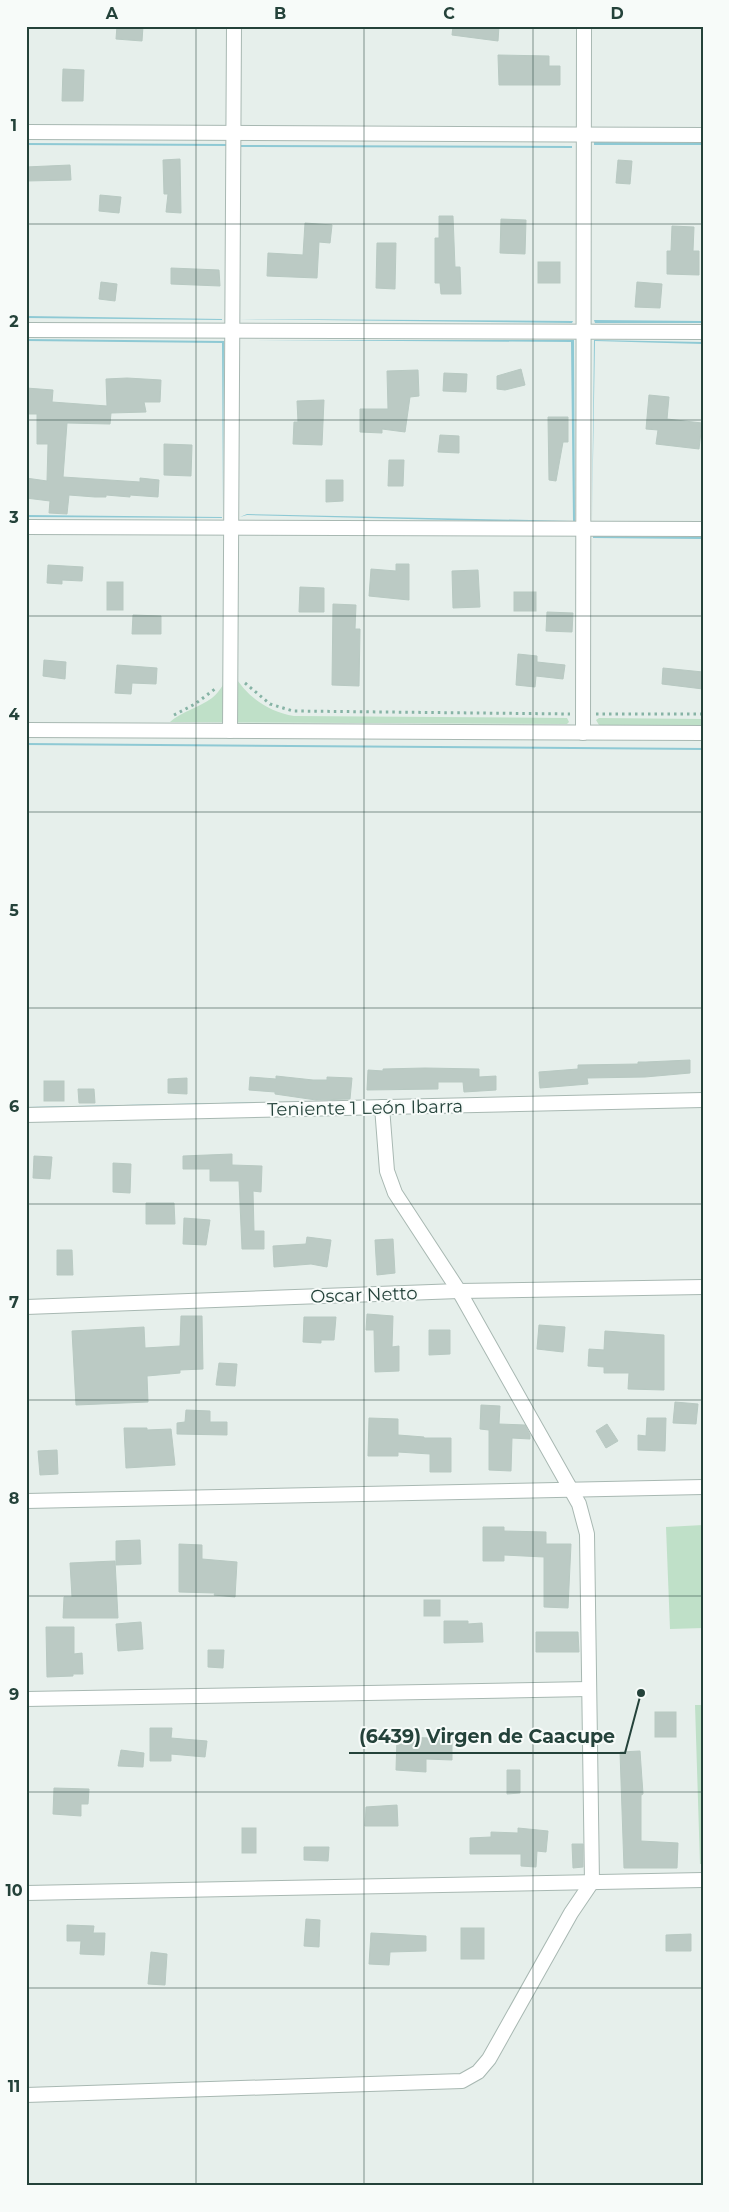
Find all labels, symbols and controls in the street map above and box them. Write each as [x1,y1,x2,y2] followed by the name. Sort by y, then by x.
[105,4,119,23] text: A
[274,4,286,23] text: B
[443,4,455,23] text: C
[610,4,624,23] text: D
[11,116,17,135] text: 1
[9,312,19,331] text: 2
[8,508,19,527] text: 3
[8,705,20,724] text: 4
[9,901,19,920] text: 5
[267,1095,463,1121] street label: Teniente 1 León Ibarra
[9,1097,19,1116] text: 6
[310,1282,418,1308] street label: Oscar Netto
[9,1293,19,1312] text: 7
[9,1489,19,1508] text: 8
[9,1685,19,1704] text: 9
[349,1719,625,1753] callout: (6439) Virgen de Caacupe
[359,1725,615,1748] text: (6439) Virgen de Caacupe
[5,1881,23,1900] text: 10
[8,2077,20,2096] text: 11

